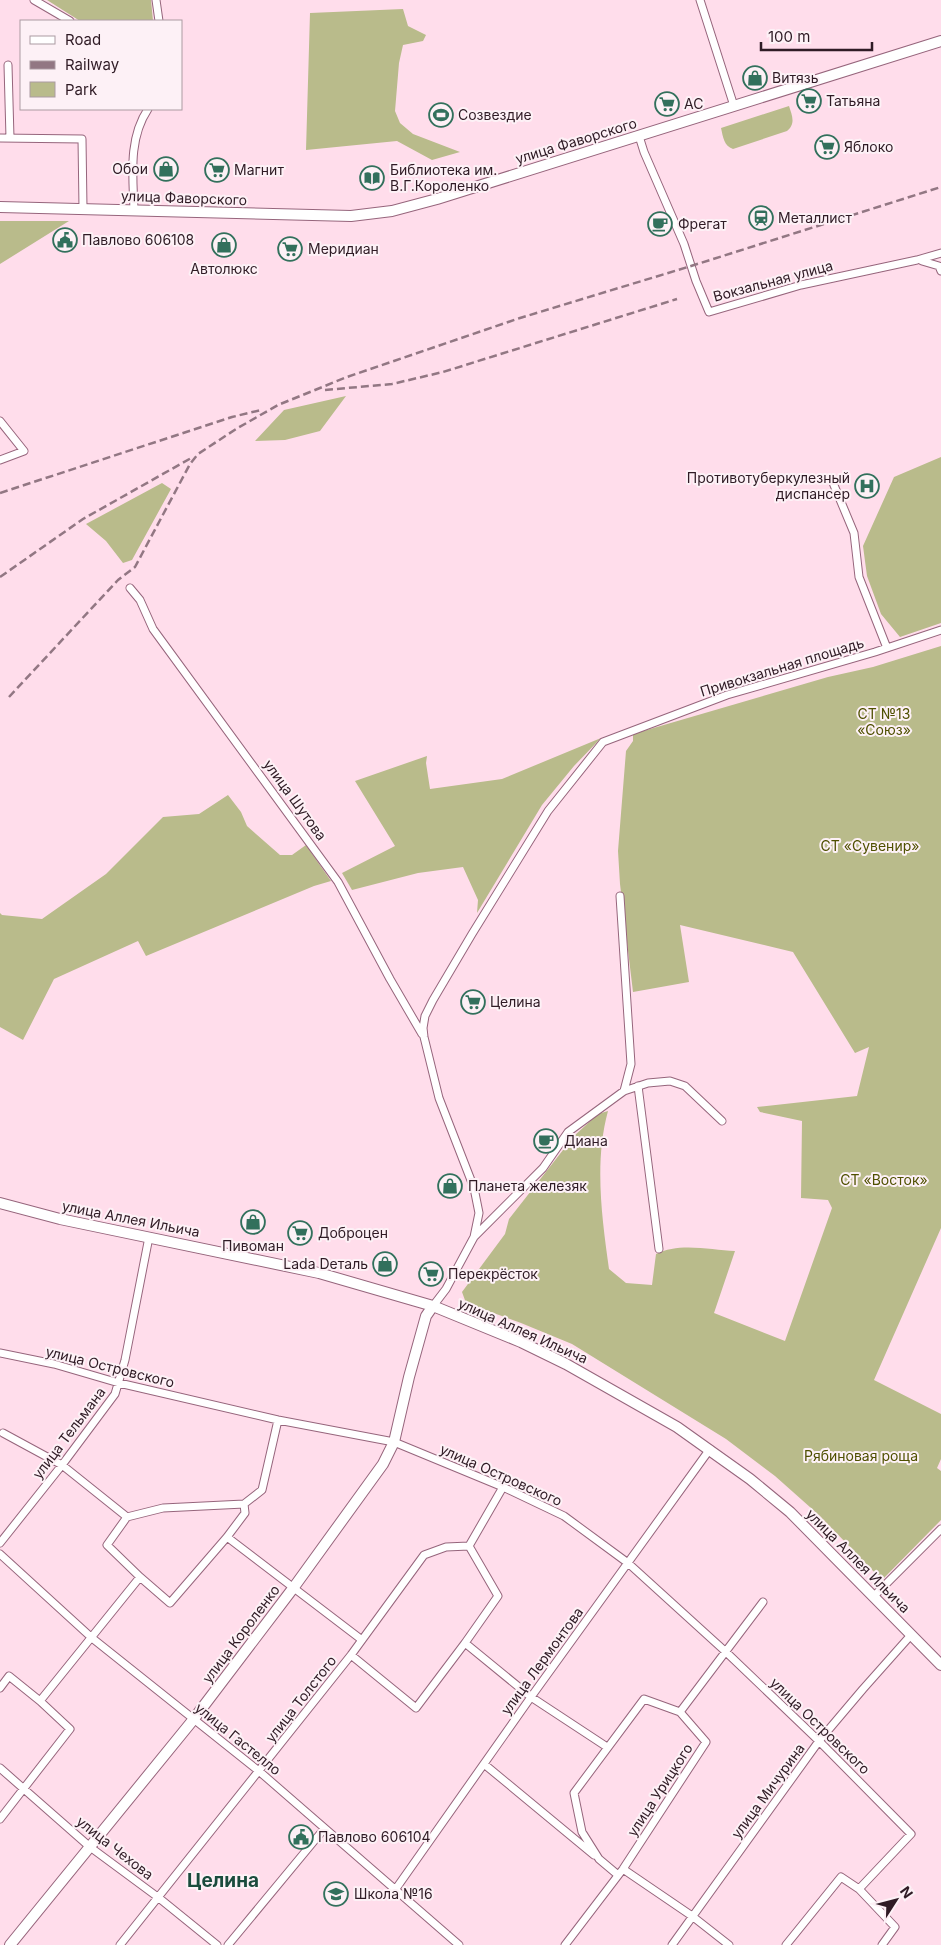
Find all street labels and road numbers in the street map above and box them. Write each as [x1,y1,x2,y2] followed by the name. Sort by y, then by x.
[513,114,639,167] street label: улица Фаворского
[121,187,247,208] street label: улица Фаворского
[711,256,835,305] street label: Вокзальная улица
[698,633,866,700] street label: Привокзальная площадь
[260,756,330,843] street label: улица Шутова
[61,1197,201,1240] street label: улица Аллея Ильича
[456,1294,591,1367] street label: улица Аллея Ильича
[44,1342,176,1391] street label: улица Островского
[29,1383,109,1482] street label: улица Тельмана
[437,1440,565,1509] street label: улица Островского
[803,1505,914,1616] street label: улица Аллея Ильича
[198,1581,283,1686] street label: улица Короленко
[497,1604,586,1718] street label: улица Лермонтова
[262,1652,340,1745] street label: улица Толстого
[767,1674,874,1778] street label: улица Островского
[192,1699,285,1778] street label: улица Гастелло
[623,1740,696,1839] street label: улица Урицкого
[727,1740,808,1842] street label: улица Мичурина
[73,1812,157,1883] street label: улица Чехова

